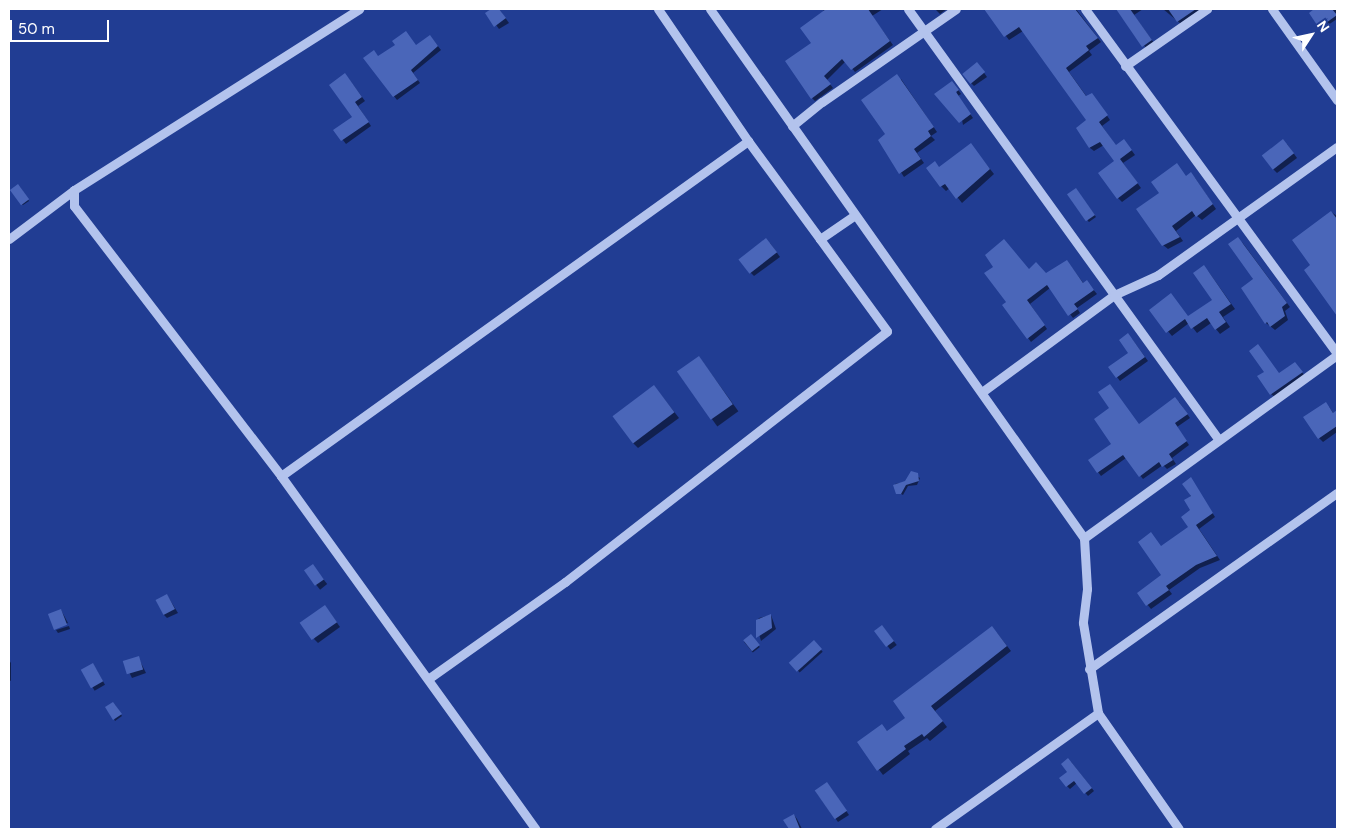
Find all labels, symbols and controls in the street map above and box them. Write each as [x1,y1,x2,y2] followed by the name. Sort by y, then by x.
[12,10,111,42] scale bar
[1286,10,1336,60] north arrow
[1313,17,1334,36] text: N
[18,19,55,39] text: 50 m

